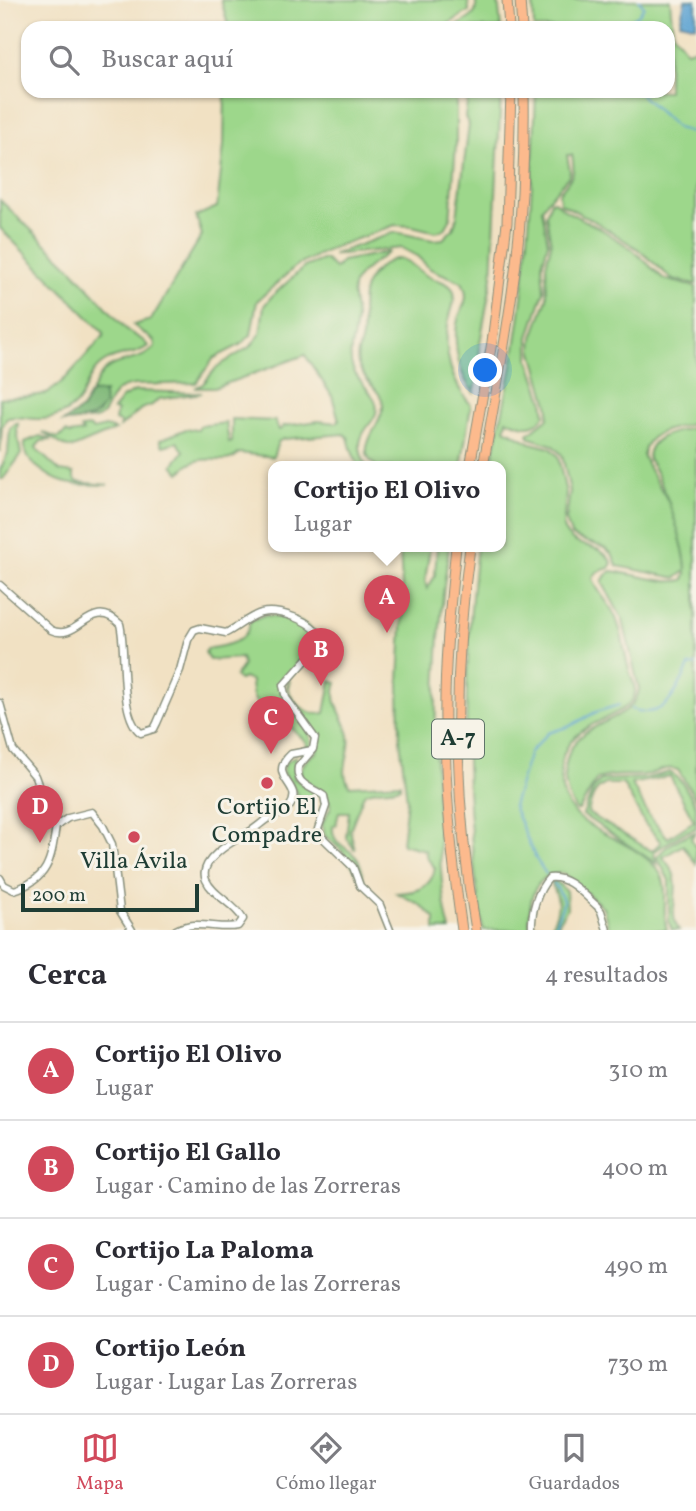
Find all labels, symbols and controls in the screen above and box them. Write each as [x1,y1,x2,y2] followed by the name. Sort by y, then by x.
[21,21,675,98] search box
[45,41,83,79] icon: search
[101,42,233,78] text: Buscar aquí
[468,353,502,387] your location
[268,461,506,552] popup
[294,473,480,509] text: Cortijo El Olivo
[294,509,352,541] text: Lugar
[364,575,410,633] pin: A
[298,628,344,686] pin: B
[248,696,294,754] pin: C
[432,720,484,758] road number: A-7
[259,775,275,791] marker: Cortijo El Compadre
[17,785,63,843] pin: D
[212,791,322,853] place label: Cortijo El Compadre
[126,829,142,845] marker: Villa Ávila
[80,845,188,879] place label: Villa Ávila
[21,881,200,913] scale bar
[32,883,86,909] text: 200 m
[28,955,107,997] text: Cerca
[545,960,668,992] text: 4 resultados
[95,1037,282,1073] text: Cortijo El Olivo
[43,1055,59,1087] text: A
[608,1055,668,1087] text: 310 m
[95,1073,154,1105] text: Lugar
[95,1135,281,1171] text: Cortijo El Gallo
[43,1153,59,1185] text: B
[602,1153,668,1185] text: 400 m
[95,1171,401,1203] text: Lugar · Camino de las Zorreras
[95,1233,314,1269] text: Cortijo La Paloma
[44,1251,58,1283] text: C
[604,1251,668,1283] text: 490 m
[95,1269,401,1301] text: Lugar · Camino de las Zorreras
[95,1331,246,1367] text: Cortijo León
[43,1349,59,1381] text: D
[607,1349,668,1381] text: 730 m
[95,1367,357,1399] text: Lugar · Lugar Las Zorreras
[76,1429,124,1497] tab: Mapa
[276,1429,377,1497] tab: Cómo llegar
[529,1429,620,1497] tab: Guardados

